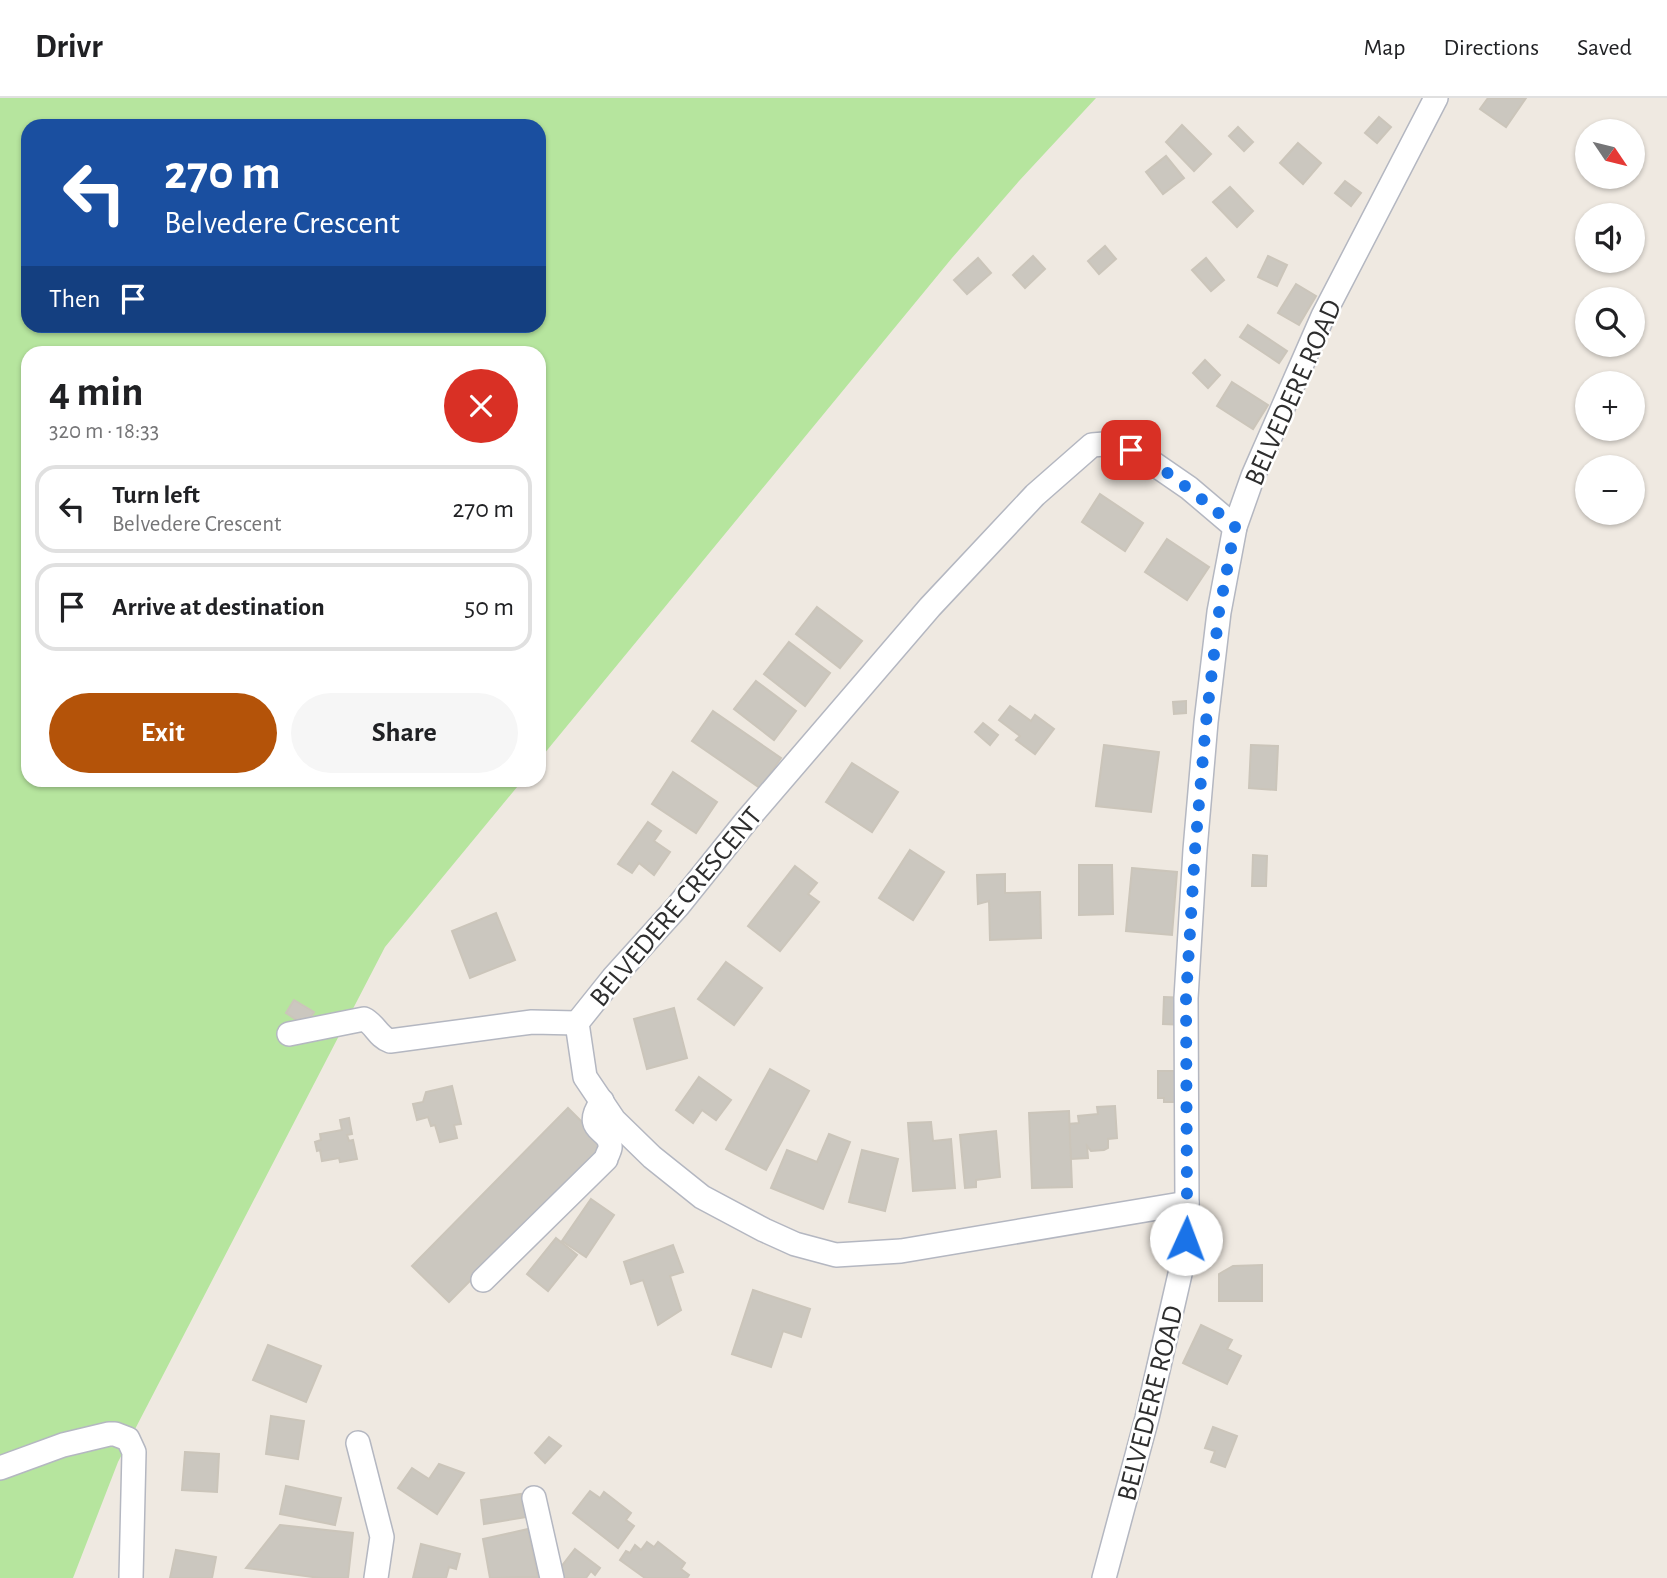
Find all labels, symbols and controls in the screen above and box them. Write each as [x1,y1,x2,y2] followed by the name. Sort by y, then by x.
[35,31,103,64] text: Drivr
[1363,36,1405,60] text: Map
[1443,36,1539,60] text: Directions
[1577,36,1632,60] text: Saved
[1575,119,1645,189] north arrow
[1575,119,1645,525] map controls
[49,147,140,238] icon: left
[164,149,281,198] text: 270 m
[1575,203,1645,273] button: sound
[164,207,400,239] text: Belvedere Crescent
[114,280,152,318] icon: arrive
[49,286,100,312] text: Then
[1575,287,1645,357] button: search
[1240,296,1347,490] street label: BELVEDERE ROAD
[444,369,518,443] button: close
[49,371,144,413] text: 4 min
[1575,371,1645,441] button: +
[49,420,159,443] text: 320 m · 18:33
[1101,420,1161,480] pin
[1112,431,1150,469] icon: arrive
[1575,455,1645,525] button: −
[112,482,200,508] text: Turn left
[53,490,91,528] icon: left
[453,496,514,522] text: 270 m
[112,513,281,536] text: Belvedere Crescent
[53,588,91,626] icon: arrive
[112,594,325,620] text: Arrive at destination
[464,594,514,620] text: 50 m
[49,693,277,773] button: Exit
[291,693,518,773] button: Share
[585,802,768,1012] street label: BELVEDERE CRESCENT
[1149,1202,1223,1276] position arrow
[1113,1303,1189,1504] street label: BELVEDERE ROAD

